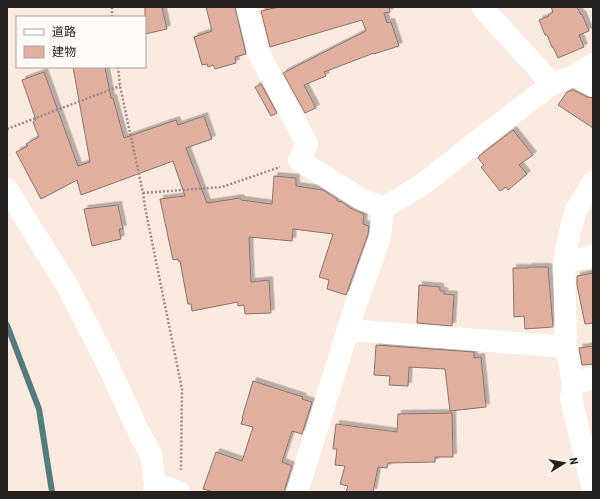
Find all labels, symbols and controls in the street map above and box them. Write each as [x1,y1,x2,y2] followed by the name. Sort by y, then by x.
[16,16,146,68] legend
[52,25,76,39] text: 道路
[52,45,76,59] text: 建物
[544,443,584,483] north arrow
[566,457,580,466] text: N

